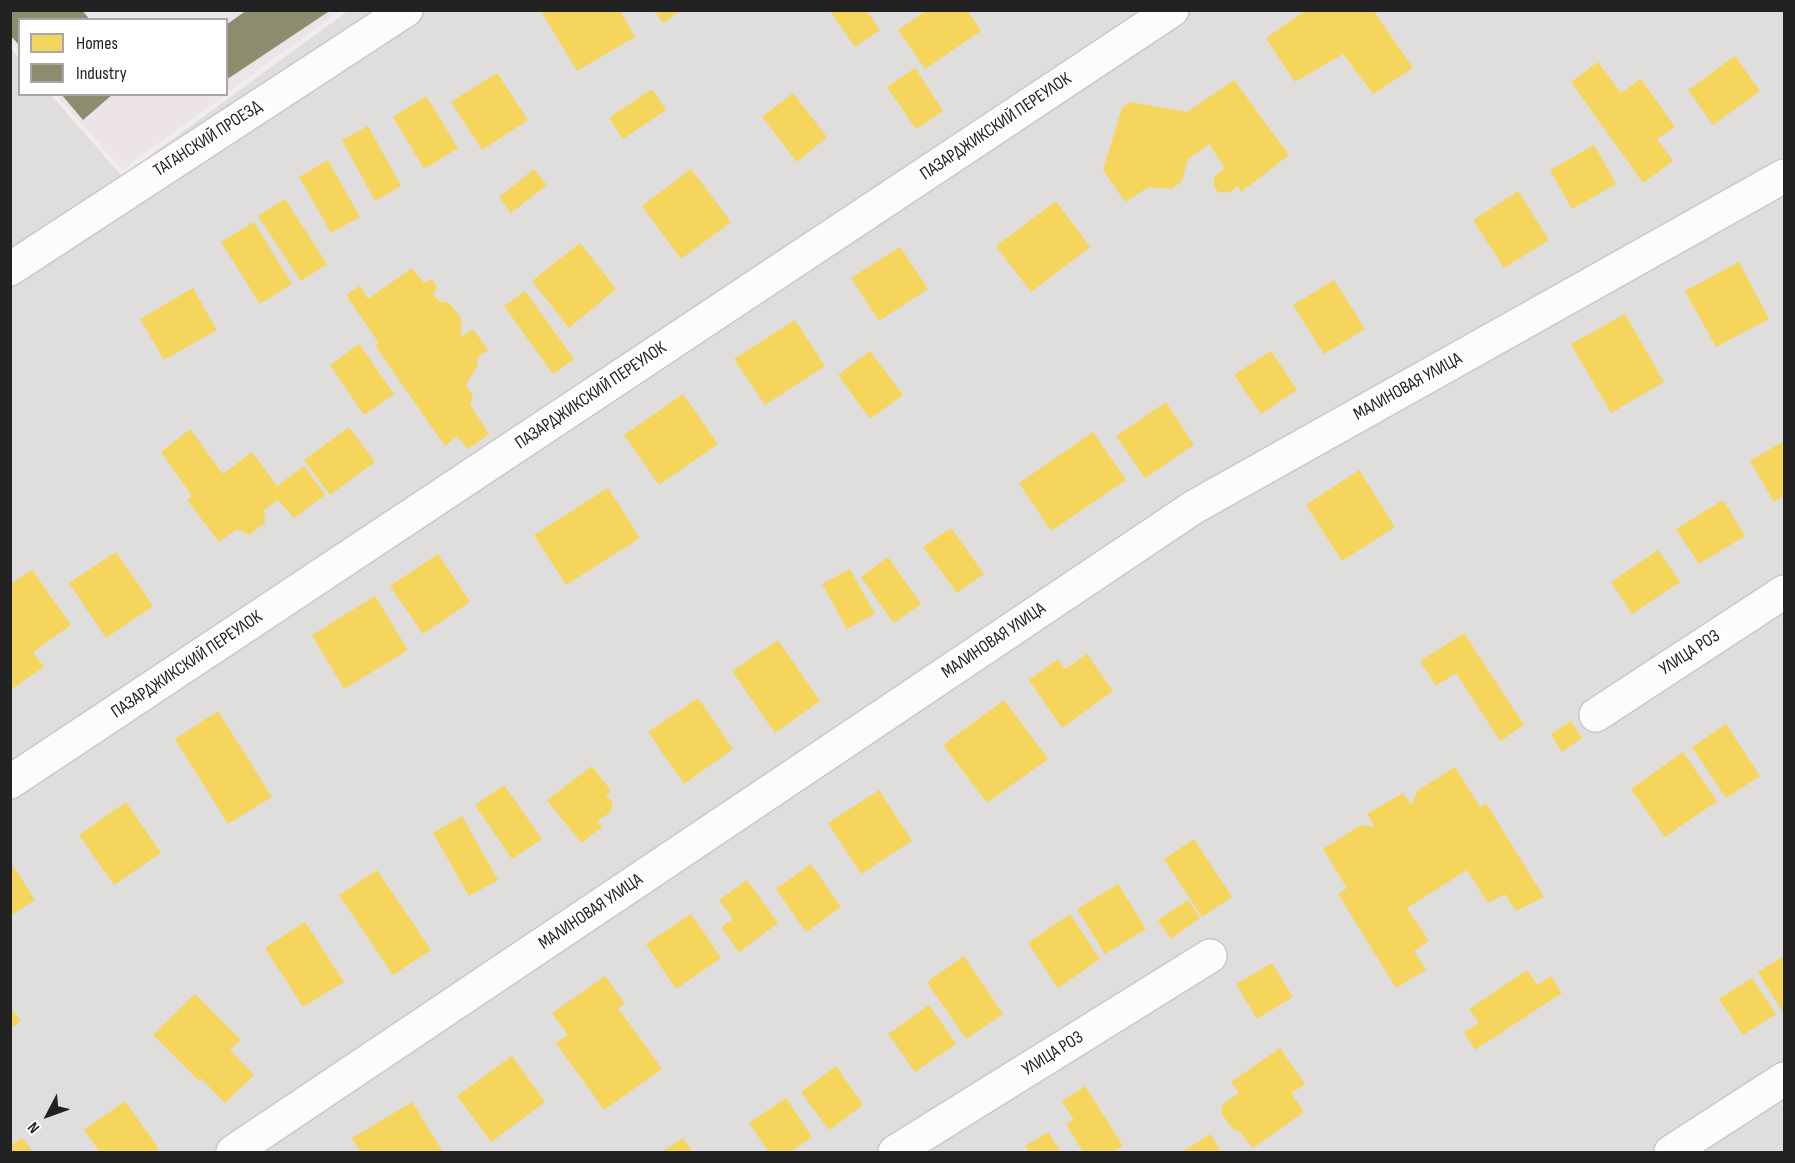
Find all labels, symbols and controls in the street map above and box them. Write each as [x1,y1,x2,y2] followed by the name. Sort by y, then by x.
[18,18,228,96] legend
[76,33,118,54] text: Homes
[76,63,127,84] text: Industry
[916,68,1076,186] street label: ПАЗАРДЖИКСКИЙ ПЕРЕУЛОК
[150,96,266,182] street label: ТАГАНСКИЙ ПРОЕЗД
[511,337,671,455] street label: ПАЗАРДЖИКСКИЙ ПЕРЕУЛОК
[1350,348,1466,426] street label: МАЛИНОВАЯ УЛИЦА
[938,598,1050,684] street label: МАЛИНОВАЯ УЛИЦА
[107,606,267,724] street label: ПАЗАРДЖИКСКИЙ ПЕРЕУЛОК
[1656,625,1724,681] street label: УЛИЦА РОЗ
[535,869,647,955] street label: МАЛИНОВАЯ УЛИЦА
[1019,1027,1087,1081] street label: УЛИЦА РОЗ
[18,1085,78,1145] north arrow
[24,1118,44,1137] text: N

